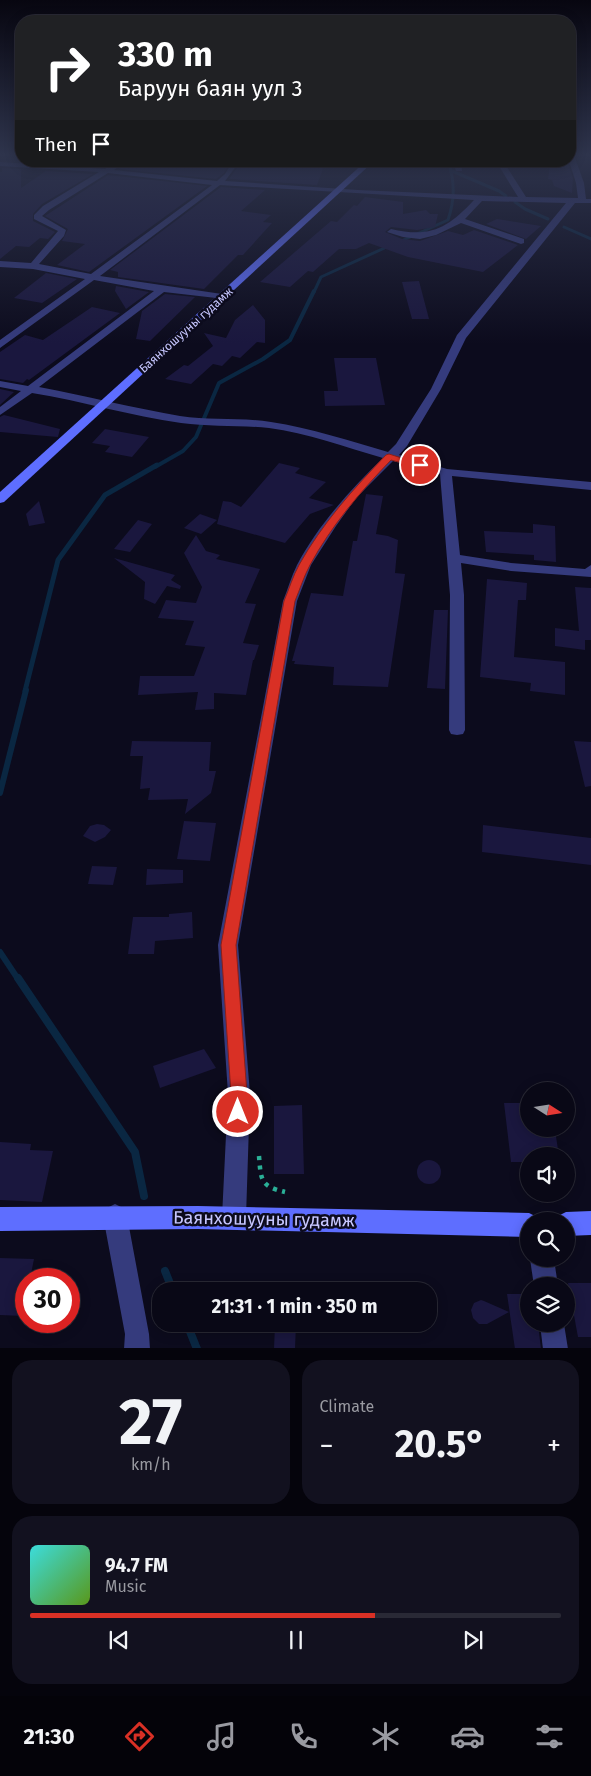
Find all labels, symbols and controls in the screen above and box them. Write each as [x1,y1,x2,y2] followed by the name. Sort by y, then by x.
[118,33,213,75] text: 330 m
[35,35,100,100] icon: right
[118,75,303,102] text: Баруун баян уул 3
[87,130,115,158] icon: arrive
[35,133,77,156] text: Then
[136,284,236,376] street label: Баянхошууны гудамж
[399,444,441,486] pin
[406,451,434,479] icon: arrive
[520,1082,575,1138] north arrow
[520,1082,575,1332] map controls
[211,1085,263,1137] position arrow
[520,1147,575,1202] button: sound
[173,1206,355,1232] street label: Баянхошууны гудамж
[520,1212,575,1267] button: search
[15,1268,80,1333] speed limit sign: 30
[520,1277,575,1332] button: layers
[212,1295,377,1318] text: 21:31 · 1 min · 350 m
[119,1383,182,1461] text: 27
[320,1397,374,1416] text: Climate
[395,1421,486,1467] text: 20.5°
[320,1429,334,1462] text: −
[547,1429,561,1462] text: +
[131,1455,171,1474] text: km/h
[105,1554,168,1577] text: 94.7 FM
[105,1577,146,1596] text: Music
[105,1626,133,1654] icon: previous
[282,1626,310,1654] icon: pause
[459,1626,487,1654] icon: next
[122,1719,157,1754] icon: directions
[204,1719,239,1754] icon: music
[286,1719,321,1754] icon: phone
[368,1719,403,1754] icon: climate
[450,1719,485,1754] icon: car
[532,1719,567,1754] icon: filters
[24,1723,75,1750] text: 21:30

